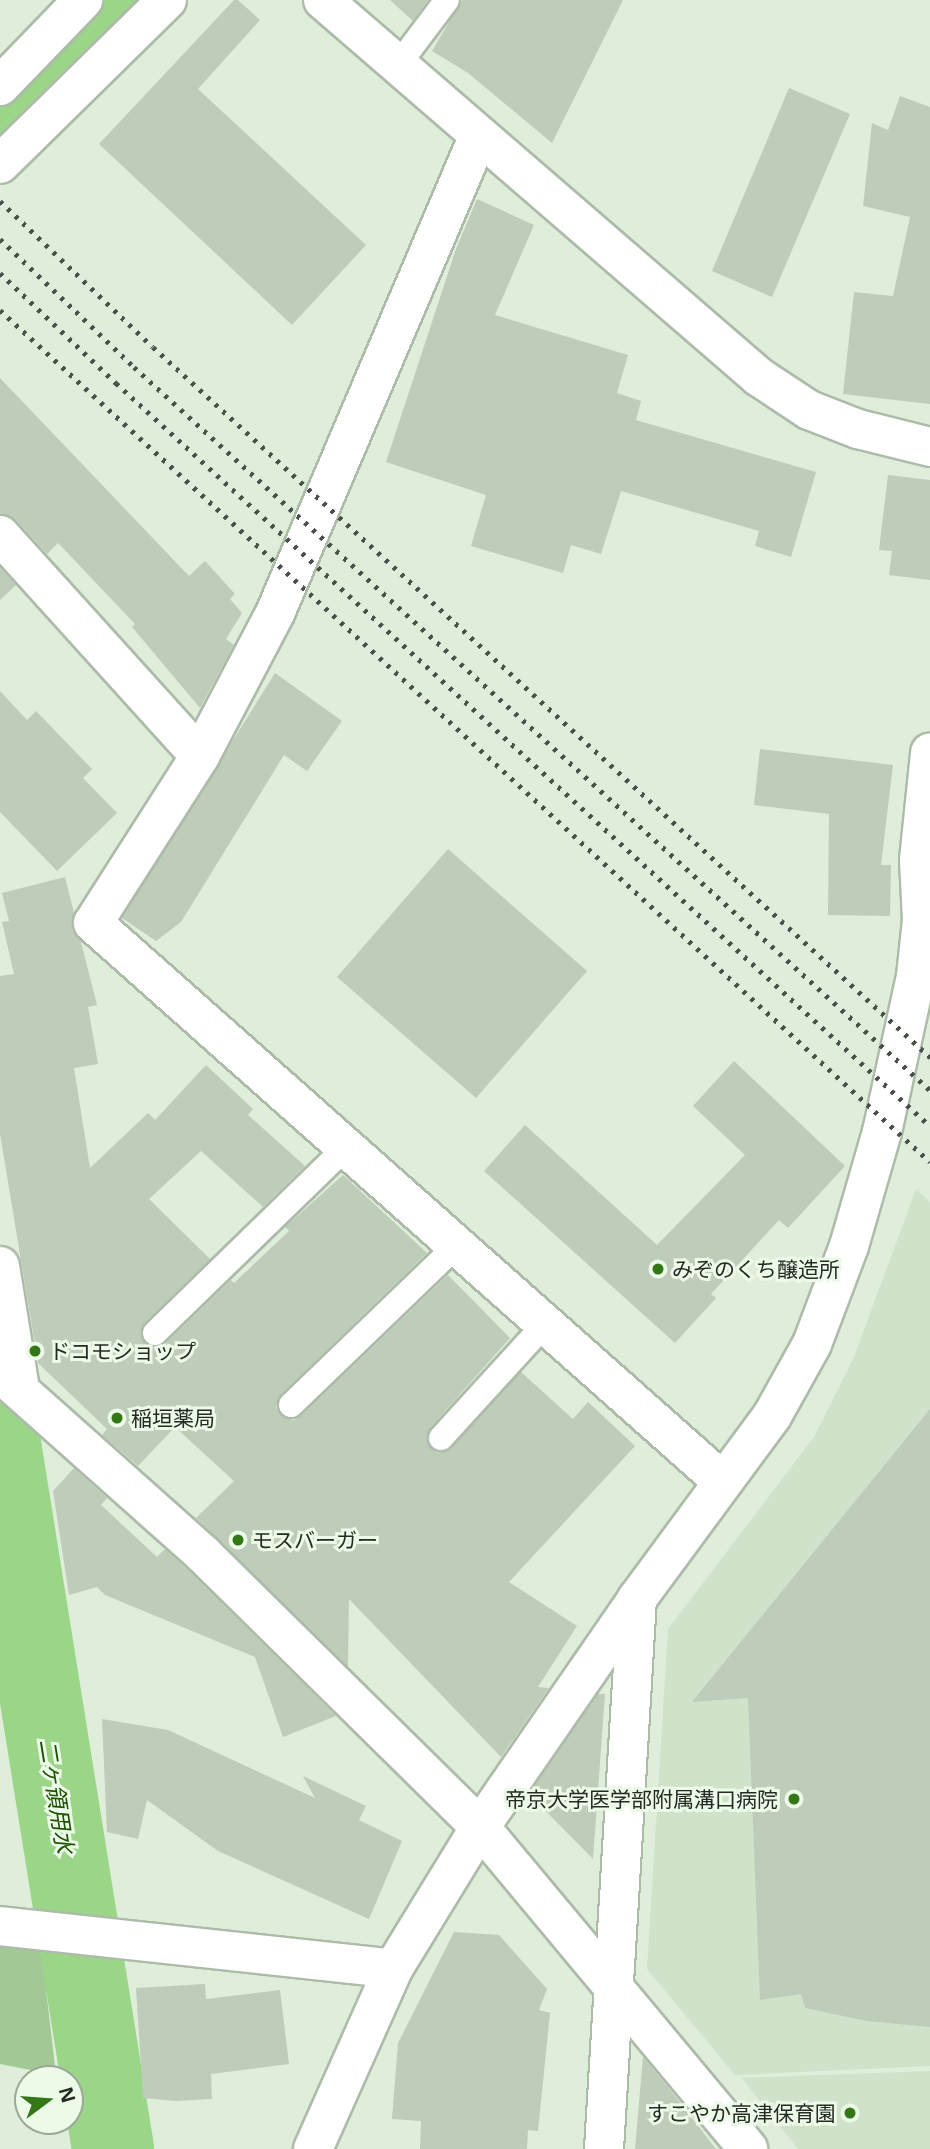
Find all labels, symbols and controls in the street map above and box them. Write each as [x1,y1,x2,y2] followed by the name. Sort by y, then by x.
[672,1256,840,1282] place label: みぞのくち醸造所
[650,1261,666,1277] marker: みぞのくち醸造所
[49,1338,196,1364] place label: ドコモショップ
[27,1343,43,1359] marker: ドコモショップ
[131,1405,215,1431] place label: 稲垣薬局
[109,1410,125,1426] marker: 稲垣薬局
[252,1527,378,1553] place label: モスバーガー
[230,1532,246,1548] marker: モスバーガー
[34,1737,80,1855] water label: 二ヶ領用水
[505,1786,778,1812] place label: 帝京大学医学部附属溝口病院
[784,1789,804,1809] marker: 帝京大学医学部附属溝口病院
[14,2065,84,2135] north arrow
[53,2084,82,2106] text: N
[647,2100,836,2126] place label: すこやか高津保育園
[842,2105,858,2121] marker: すこやか高津保育園

